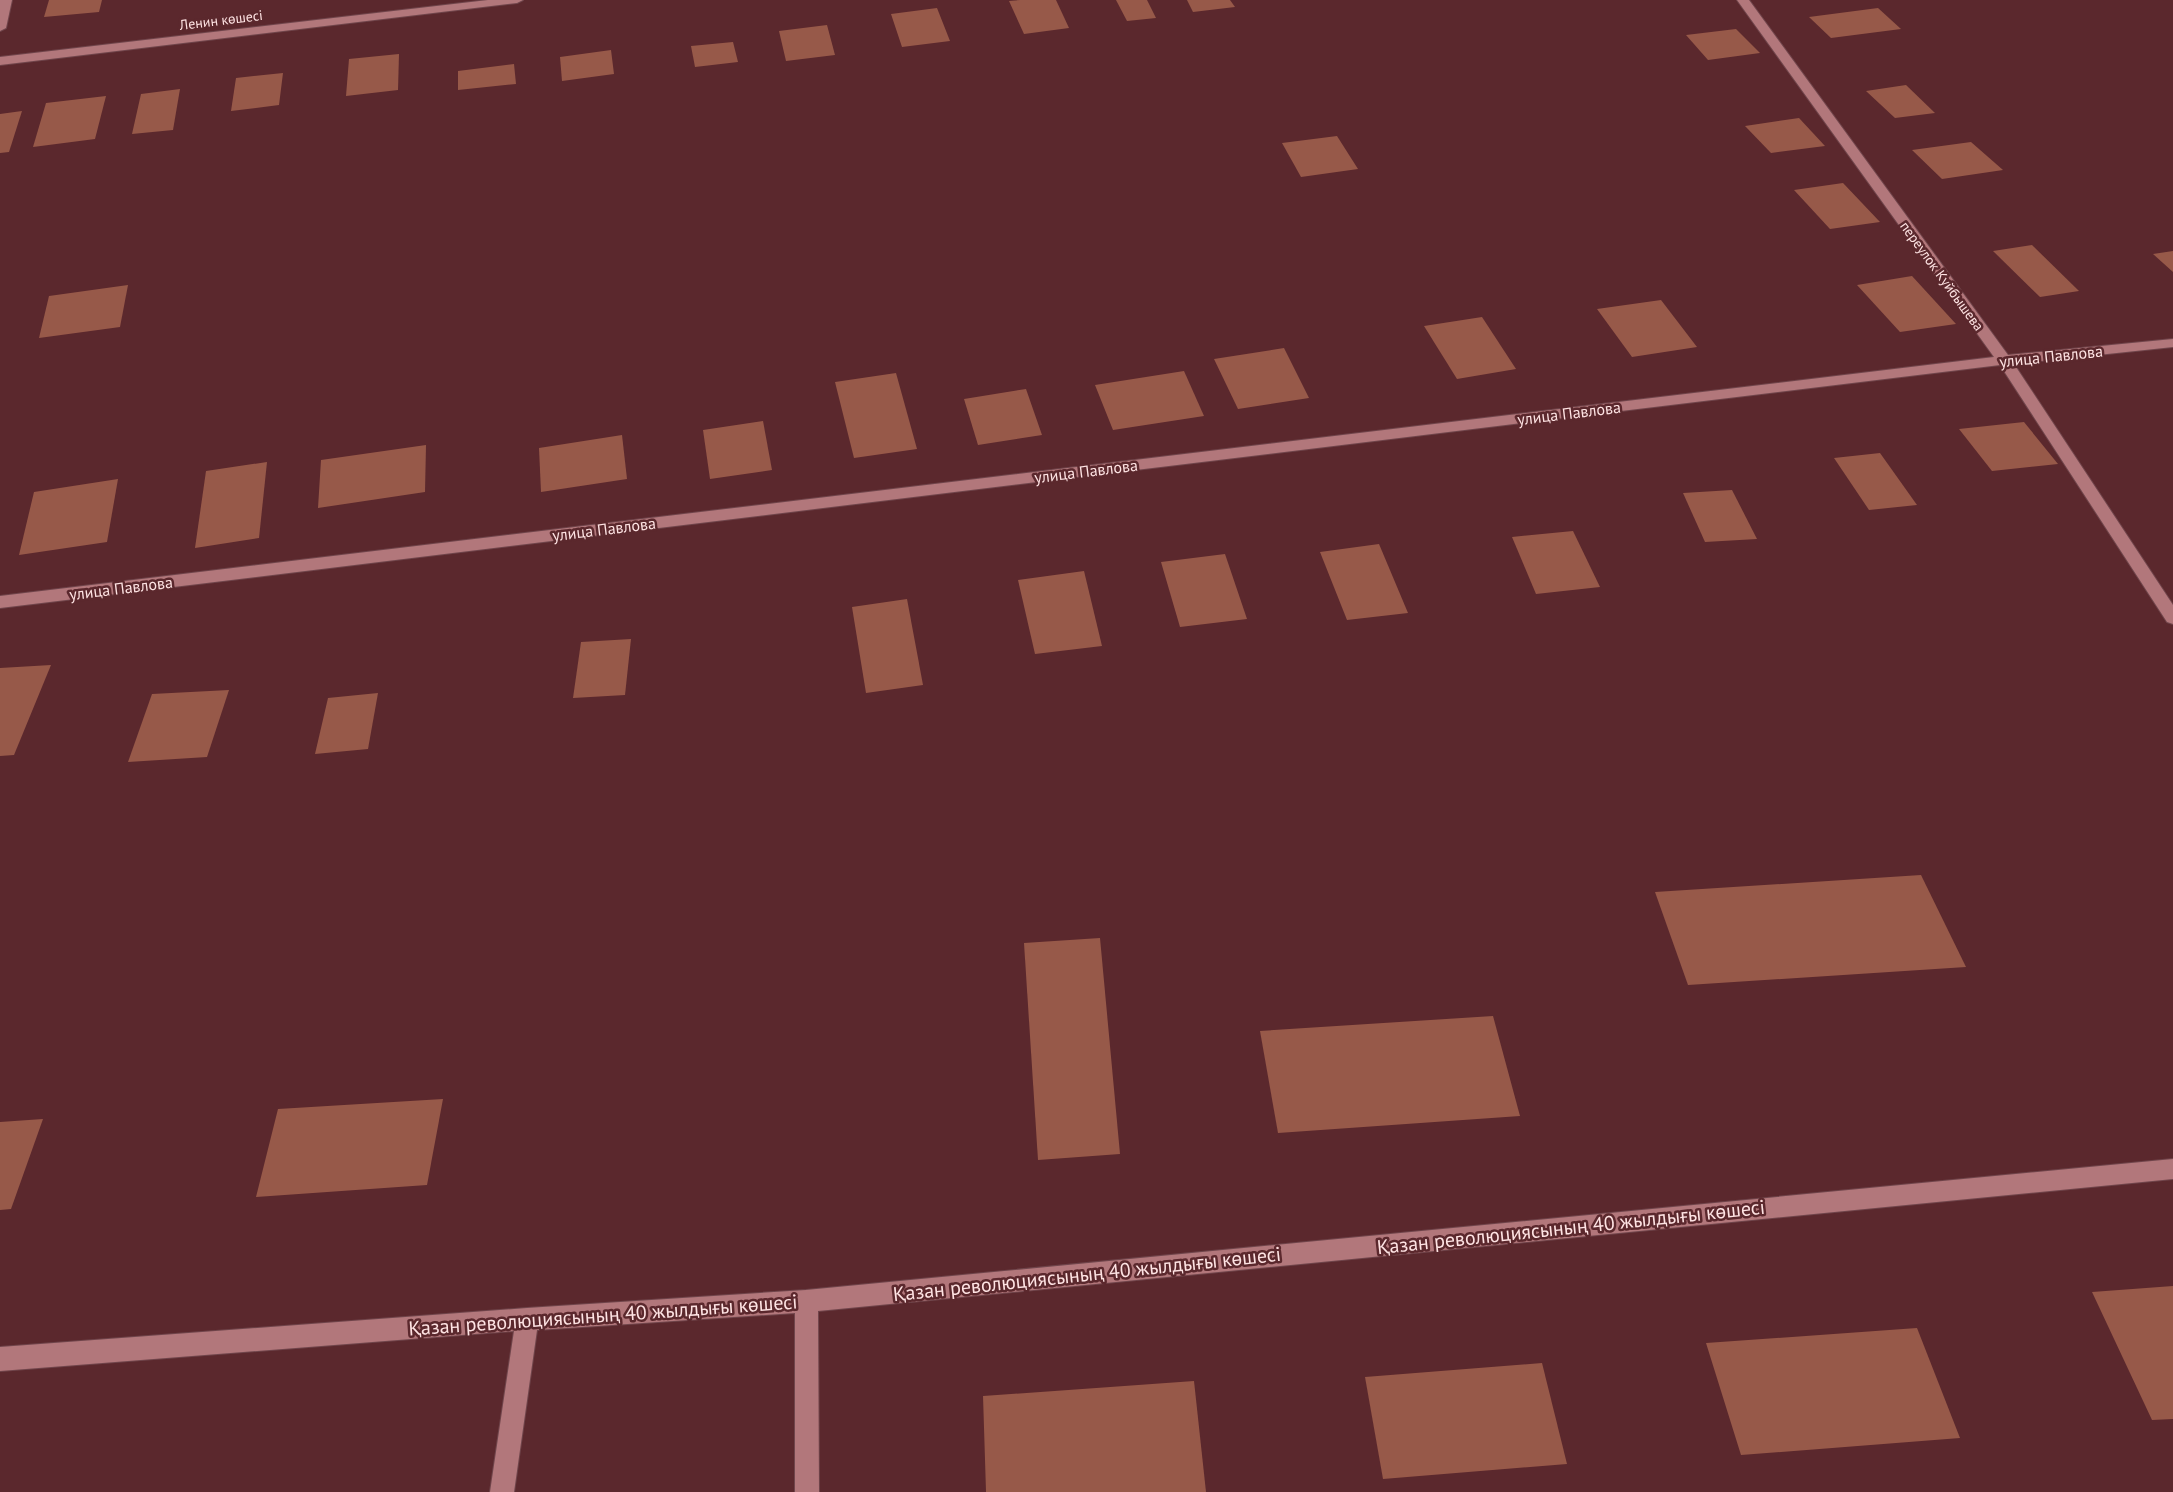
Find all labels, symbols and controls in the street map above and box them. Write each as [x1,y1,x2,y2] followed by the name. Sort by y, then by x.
[177,6,264,34] street label: Ленин көшесі
[1896,218,1988,334] street label: переулок Куйбышева
[1998,341,2104,371] street label: улица Павлова
[1516,397,1622,429] street label: улица Павлова
[1033,455,1139,487] street label: улица Павлова
[551,513,657,545] street label: улица Павлова
[68,572,174,604] street label: улица Павлова
[1376,1194,1766,1260] street label: Қазан революциясының 40 жылдығы көшесі
[892,1241,1282,1307] street label: Қазан революциясының 40 жылдығы көшесі
[408,1288,798,1342] street label: Қазан революциясының 40 жылдығы көшесі

